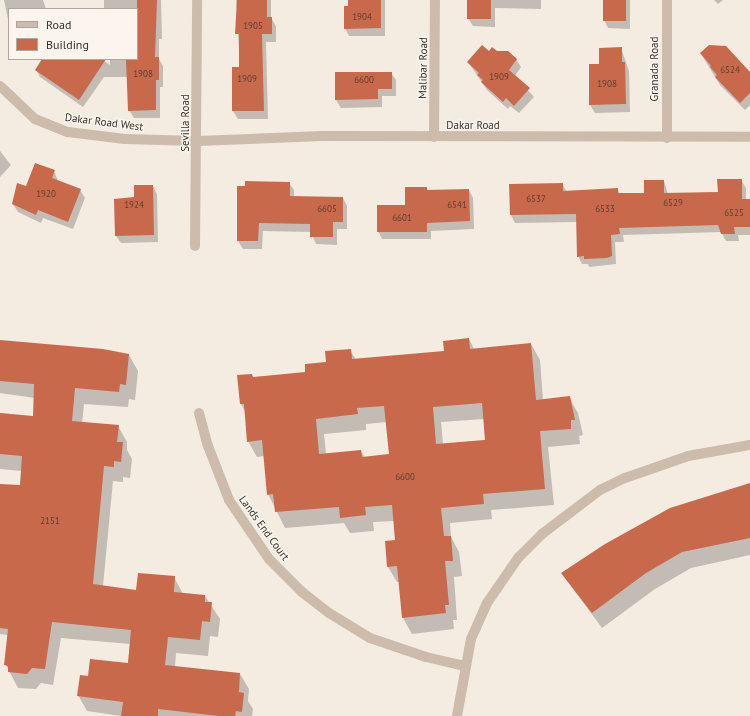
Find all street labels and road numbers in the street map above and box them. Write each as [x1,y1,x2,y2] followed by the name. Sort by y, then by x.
[416,37,430,99] street label: Malibar Road
[647,37,661,101] street label: Granada Road
[178,94,192,152] street label: Sevilla Road
[64,111,144,133] street label: Dakar Road West
[446,118,500,132] street label: Dakar Road
[236,493,292,563] street label: Lands End Court

